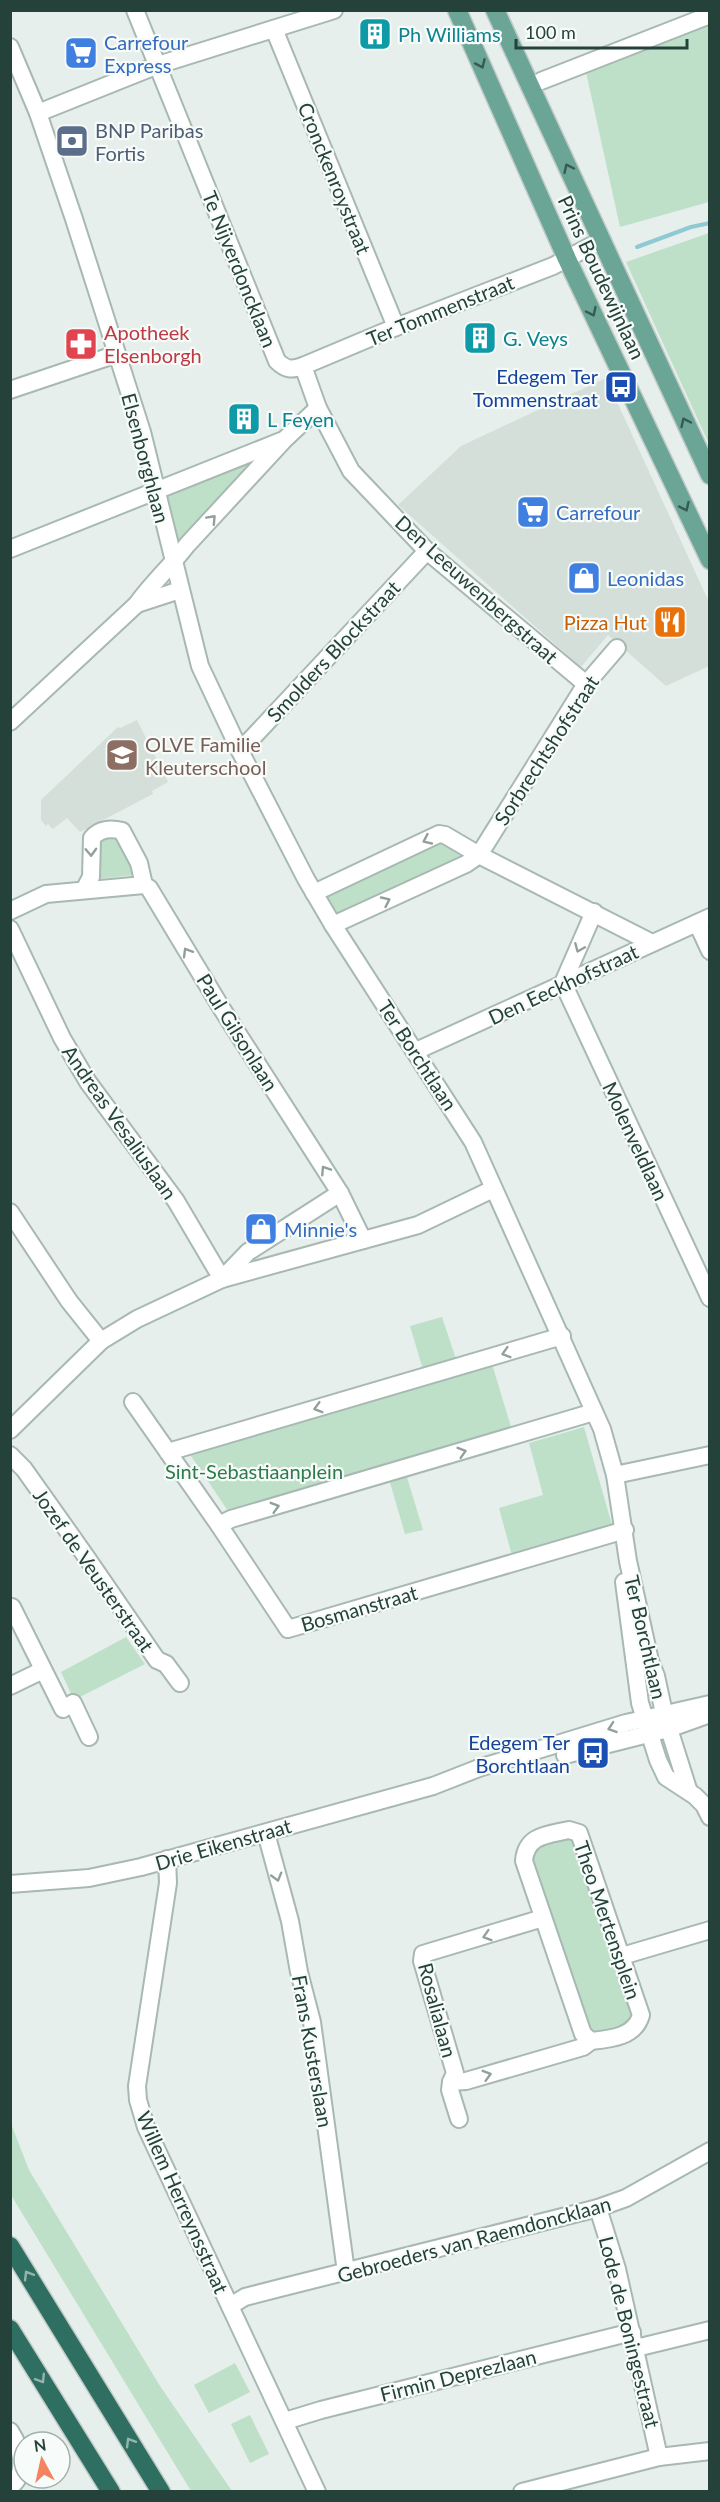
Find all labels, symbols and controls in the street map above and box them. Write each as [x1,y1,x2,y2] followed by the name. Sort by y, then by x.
[516,12,687,50] scale bar
[357,16,393,52] building icon: Ph Williams
[525,21,576,43] text: 100 m
[398,22,501,46] place label: Ph Williams
[104,30,189,77] place label: Carrefour Express
[63,35,99,71] supermarket icon: Carrefour Express
[474,58,486,69] one-way arrow
[294,99,376,257] street label: Cronckenroystraat
[95,118,203,165] place label: BNP Paribas Fortis
[54,123,90,159] bank icon: BNP Paribas Fortis
[564,164,576,175] one-way arrow
[198,187,282,351] street label: Te Nijverdoncklaan
[554,191,650,363] street label: Prins Boudewijnlaan
[363,270,517,350] street label: Ter Tommenstraat
[585,306,597,317] one-way arrow
[104,320,202,367] place label: Apotheek Elsenborgh
[462,320,498,356] building icon: G. Veys
[63,326,99,362] pharmacy icon: Apotheek Elsenborgh
[503,326,568,350] place label: G. Veys
[473,364,599,411] place label: Edegem Ter Tommenstraat
[603,369,639,405] bus stop icon: Edegem Ter Tommenstraat
[117,390,175,526] street label: Elsenborghlaan
[226,401,262,437] building icon: L Feyen
[267,407,334,431] place label: L Feyen
[680,417,692,428] one-way arrow
[515,494,551,530] supermarket icon: Carrefour
[556,500,641,524] place label: Carrefour
[678,501,690,512] one-way arrow
[391,510,563,668] street label: Den Leeuwenbergstraat
[205,515,216,526] one-way arrow
[566,560,602,596] shop icon: Leonidas
[607,566,684,590] place label: Leonidas
[261,575,405,727] street label: Smolders Blockstraat
[652,604,688,640] restaurant icon: Pizza Hut
[564,610,647,634] place label: Pizza Hut
[489,671,603,829] street label: Sorbrechtshofstraat
[145,732,266,779] place label: OLVE Familie Kleuterschool
[104,737,140,773] school or university icon: OLVE Familie Kleuterschool
[423,832,434,844] one-way arrow
[85,848,98,857] one-way arrow
[380,896,391,908] one-way arrow
[484,939,642,1029] street label: Den Eeckhofstraat
[574,941,586,952] one-way arrow
[183,948,195,958] one-way arrow
[192,969,284,1095] street label: Paul Gilsonlaan
[374,995,462,1115] street label: Ter Borchtlaan
[58,1040,182,1204] street label: Andreas Vesaliuslaan
[598,1078,674,1204] street label: Molenveldlaan
[321,1166,332,1177] one-way arrow
[243,1211,279,1247] shop icon: Minnie's
[284,1217,357,1241] place label: Minnie's
[501,1346,511,1358] one-way arrow
[313,1400,323,1413] one-way arrow
[456,1447,467,1459] one-way arrow
[165,1459,343,1483] park label: Sint-Sebastiaanplein
[29,1484,159,1656] street label: Jozef de Veusterstraat
[269,1502,280,1514] one-way arrow
[620,1573,672,1701] street label: Ter Borchtlaan
[298,1580,420,1636] street label: Bosmanstraat
[607,1721,618,1733] one-way arrow
[468,1730,571,1777] place label: Edegem Ter Borchtlaan
[575,1735,611,1771] bus stop icon: Edegem Ter Borchtlaan
[152,1813,294,1875] street label: Drie Eikenstraat
[570,1838,646,2002] street label: Theo Mertensplein
[270,1872,283,1882] one-way arrow
[482,1929,493,1941] one-way arrow
[414,1960,462,2060] street label: Rosalialaan
[288,1973,338,2129] street label: Frans Kusterslaan
[481,2070,492,2082] one-way arrow
[132,2107,234,2297] street label: Willem Herreynsstraat
[335,2191,613,2287] street label: Gebroeders van Raemdoncklaan
[595,2234,665,2430] street label: Lode de Boningestraat
[24,2271,36,2281] one-way arrow
[377,2344,539,2406] street label: Firmin Deprezlaan
[34,2373,46,2383] one-way arrow
[12,2430,72,2490] north arrow
[32,2434,47,2455] text: N
[126,2438,138,2448] one-way arrow

